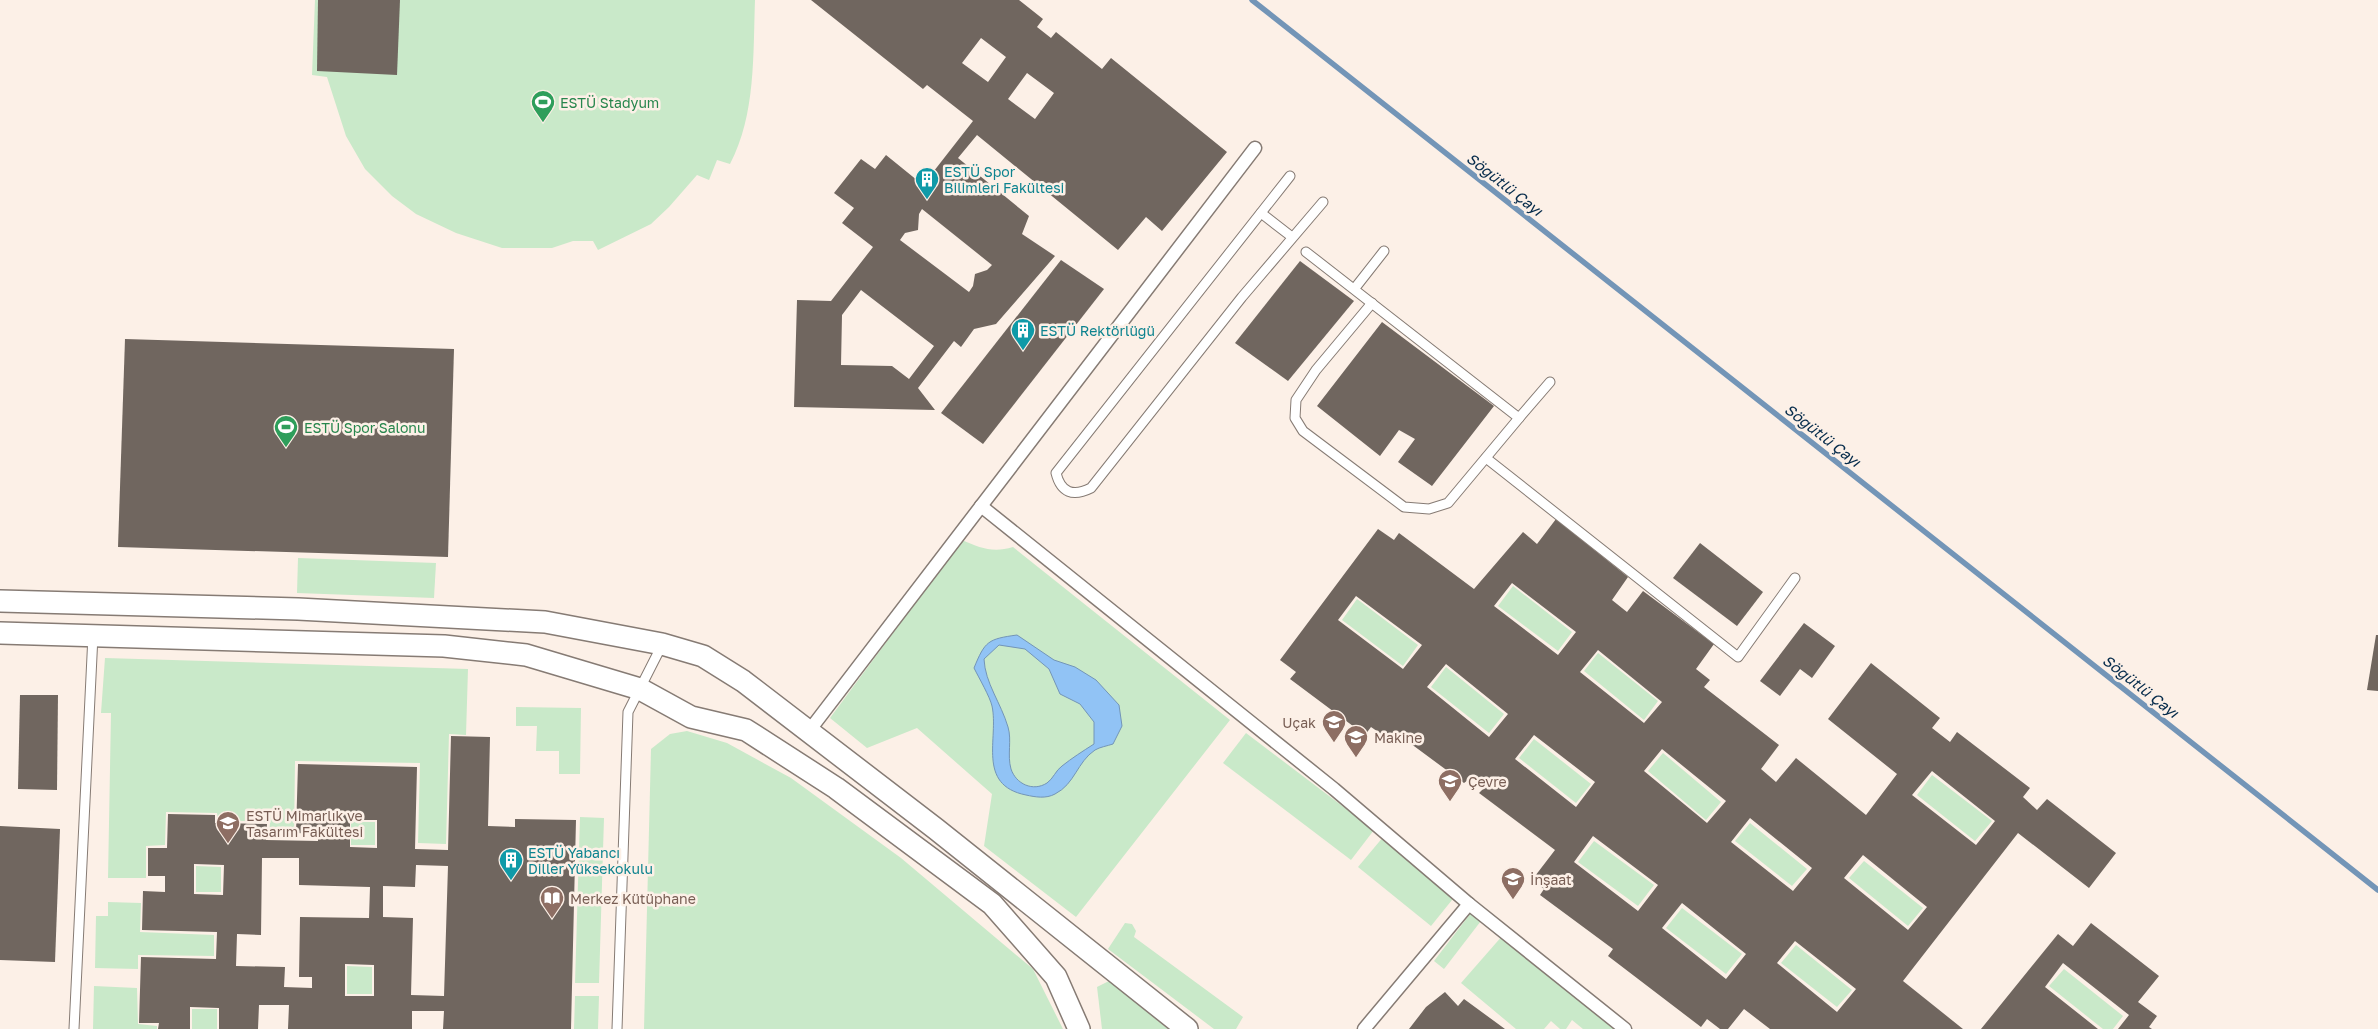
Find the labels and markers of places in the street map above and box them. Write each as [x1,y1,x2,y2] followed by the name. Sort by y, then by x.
[530,89,556,123] sports icon: ESTÜ Stadyum
[560,94,659,111] place label: ESTÜ Stadyum
[944,163,1064,196] place label: ESTÜ Spor Bilimleri Fakültesi
[914,166,940,200] building icon: ESTÜ Spor Bilimleri Fakültesi
[1010,317,1036,351] building icon: ESTÜ Rektörlüğü
[1040,322,1155,339] place label: ESTÜ Rektörlüğü
[273,414,299,448] sports icon: ESTÜ Spor Salonu
[304,419,425,436] place label: ESTÜ Spor Salonu
[1321,709,1347,743] school or university icon: Uçak
[1282,714,1316,731] place label: Uçak
[1343,724,1369,758] school or university icon: Makine
[1374,729,1422,746] place label: Makine
[1437,768,1463,802] school or university icon: Çevre
[1468,773,1507,790] place label: Çevre
[246,807,363,840] place label: ESTÜ Mimarlık ve Tasarım Fakültesi
[215,810,241,844] school or university icon: ESTÜ Mimarlık ve Tasarım Fakültesi
[528,844,653,877] place label: ESTÜ Yabancı Diller Yüksekokulu
[498,847,524,881] building icon: ESTÜ Yabancı Diller Yüksekokulu
[1500,866,1526,900] school or university icon: İnşaat
[1530,871,1572,888] place label: İnşaat
[539,885,565,919] library icon: Merkez Kütüphane
[570,890,696,907] place label: Merkez Kütüphane

